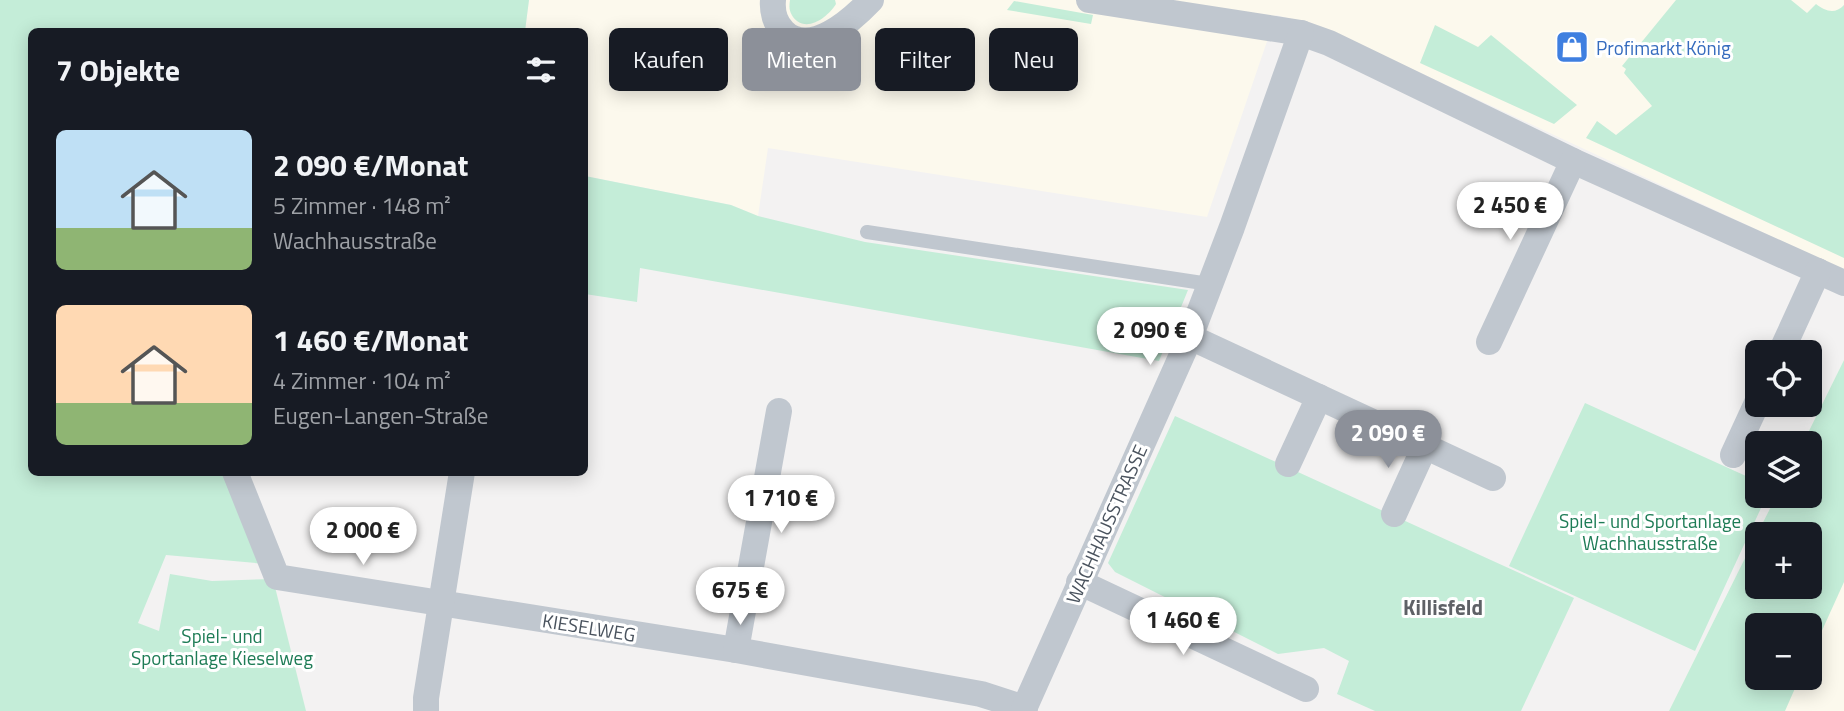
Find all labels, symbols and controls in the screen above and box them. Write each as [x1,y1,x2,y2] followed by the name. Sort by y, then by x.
[609,28,728,91] chip: Kaufen
[742,28,861,91] chip: Mieten
[875,28,975,91] chip: Filter
[989,28,1078,91] chip: Neu
[1553,28,1591,66] shop icon: Profimarkt König
[1596,33,1731,62] place label: Profimarkt König
[56,47,180,93] text: 7 Objekte
[522,51,560,89] icon: filters
[273,142,469,188] text: 2 090 €/Monat
[112,158,196,242] icon: home
[1445,182,1575,242] pin: 2 450 €
[1473,187,1547,222] text: 2 450 €
[273,188,451,223] text: 5 Zimmer · 148 m²
[273,223,437,258] text: Wachhausstraße
[1085,308,1215,367] pin: 2 090 €
[1113,312,1187,347] text: 2 090 €
[273,317,469,363] text: 1 460 €/Monat
[112,333,196,417] icon: home
[1745,340,1822,690] map controls
[1745,340,1822,417] button: locate
[273,363,451,398] text: 4 Zimmer · 104 m²
[273,398,488,433] text: Eugen-Langen-Straße
[1323,410,1453,470] pin: 2 090 €
[1351,415,1425,450] text: 2 090 €
[1745,431,1822,508] button: layers
[1058,440,1154,608] street label: WACHHAUSSTRASSE
[716,476,846,535] pin: 1 710 €
[744,480,818,515] text: 1 710 €
[1559,506,1741,557] park label: Spiel- und Sportanlage Wachhausstraße
[298,508,428,567] pin: 2 000 €
[326,512,400,547] text: 2 000 €
[1745,522,1822,599] button: +
[691,568,789,627] pin: 675 €
[712,572,768,607] text: 675 €
[1403,591,1483,623] district label: Killisfeld
[1118,598,1248,657] pin: 1 460 €
[1146,602,1220,637] text: 1 460 €
[540,605,638,649] street label: KIESELWEG
[1745,613,1822,690] button: −
[131,621,313,672] park label: Spiel- und Sportanlage Kieselweg

